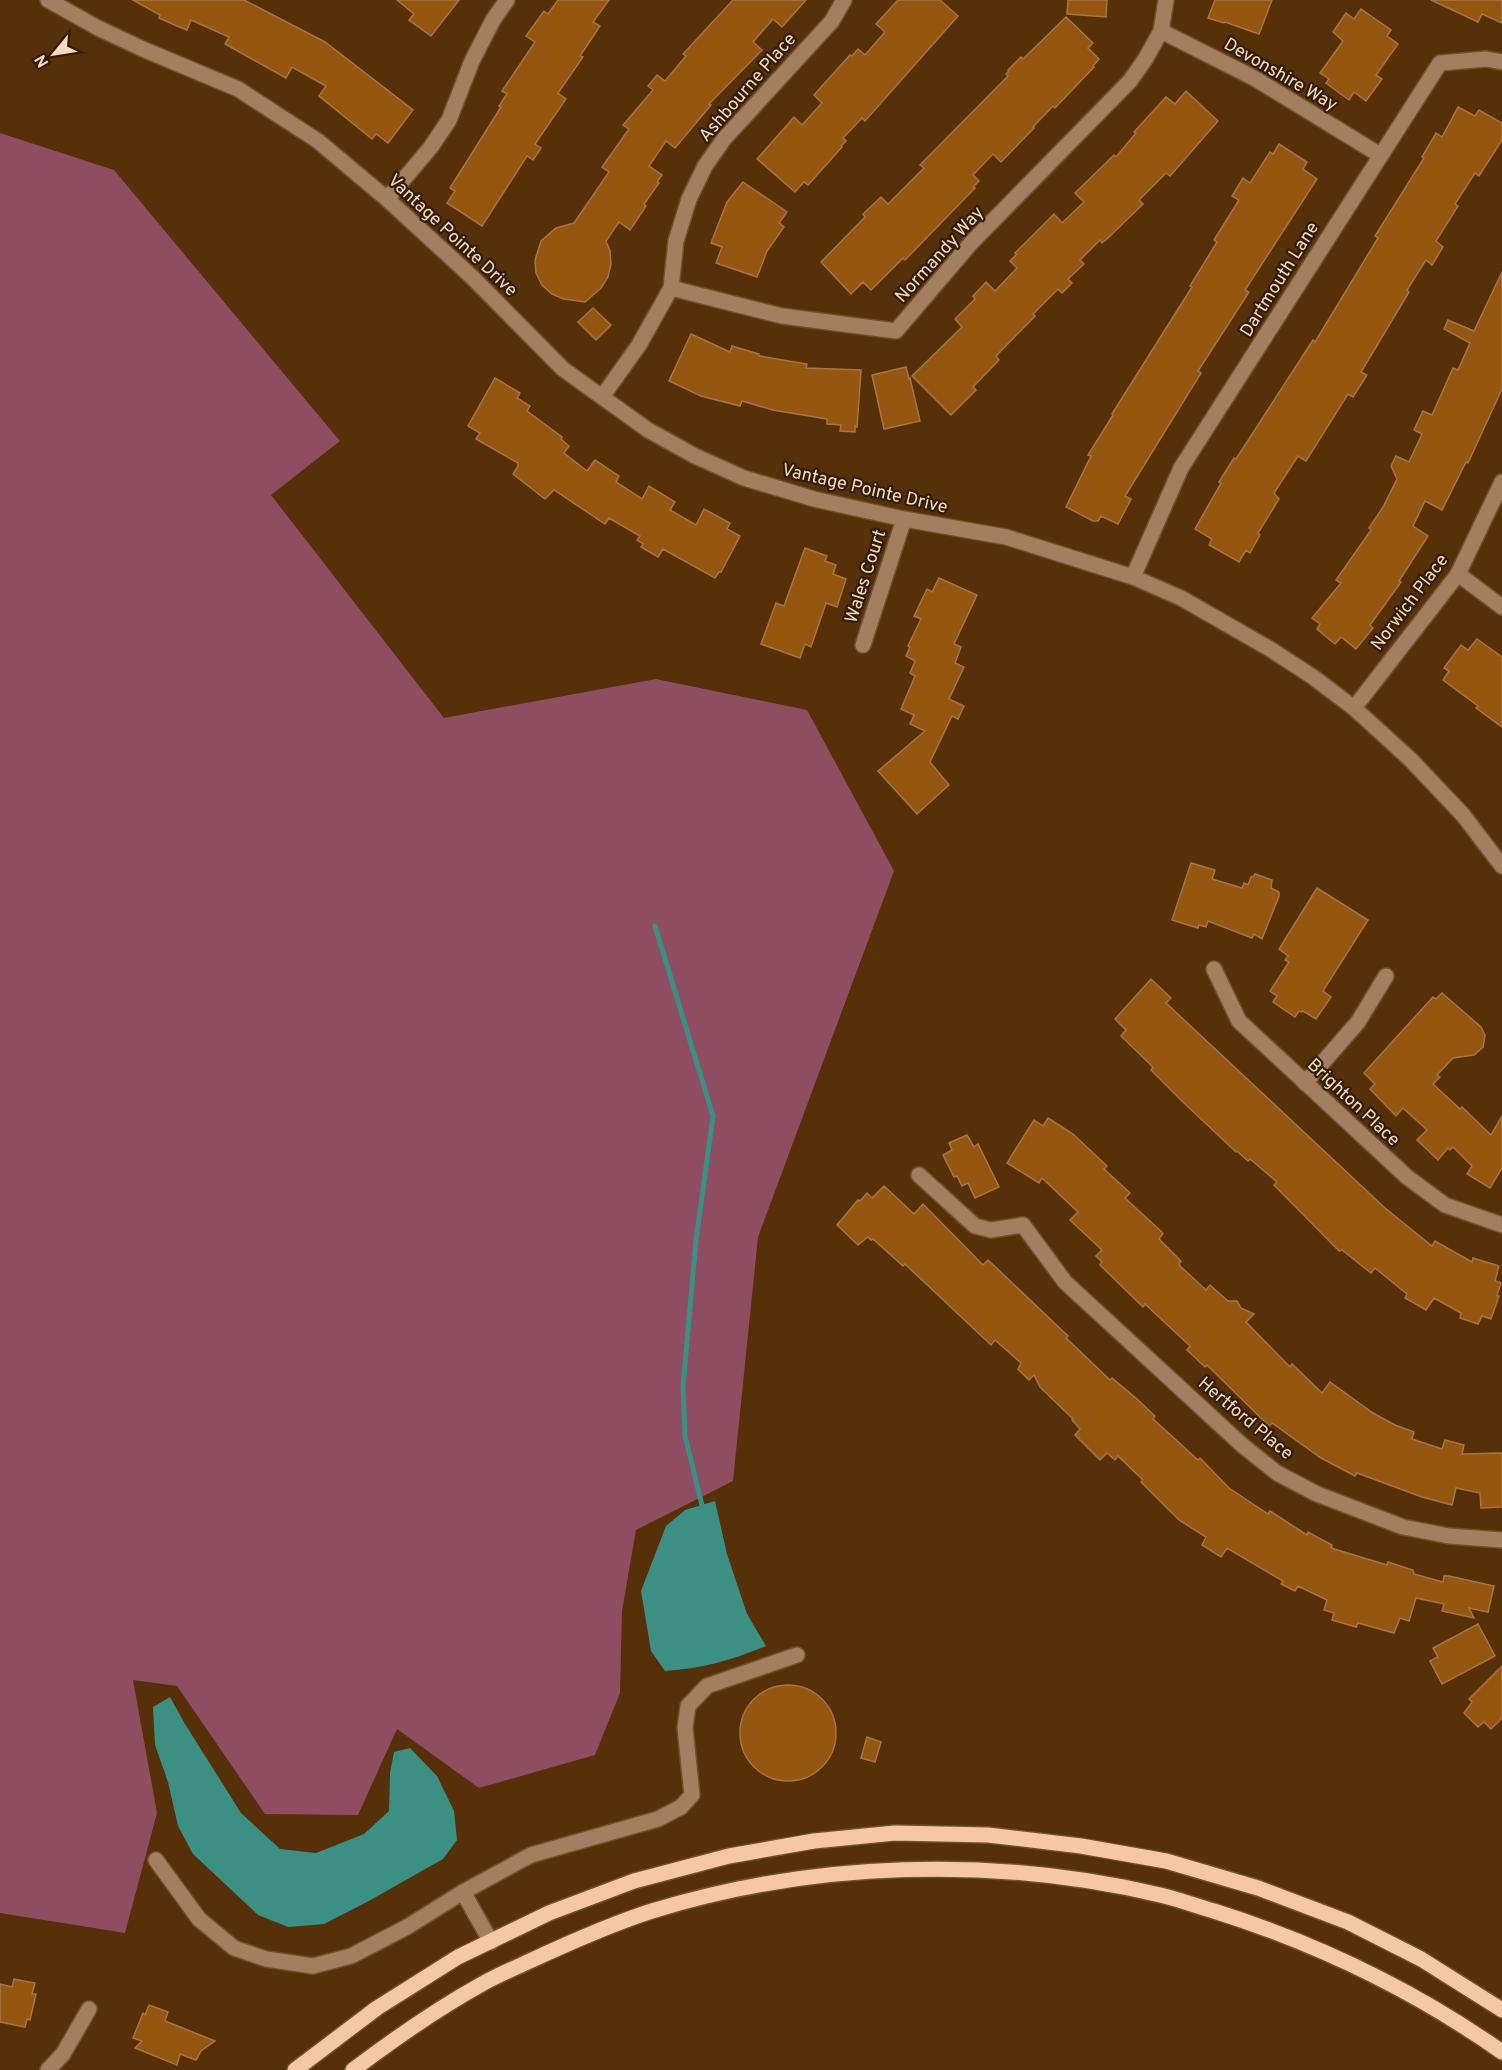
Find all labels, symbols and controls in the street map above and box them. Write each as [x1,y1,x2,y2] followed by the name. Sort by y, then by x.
[24,24,84,84] north arrow
[694,29,802,147] street label: Ashbourne Place
[1219,33,1341,117] street label: Devonshire Way
[31,51,54,70] text: N
[382,170,522,302] street label: Vantage Pointe Drive
[891,202,990,308] street label: Normandy Way
[1236,218,1325,342] street label: Dartmouth Lane
[780,459,950,520] street label: Vantage Pointe Drive
[840,527,892,626] street label: Wales Court
[1366,550,1454,656] street label: Norwich Place
[1302,1054,1404,1152] street label: Brighton Place
[1193,1373,1297,1466] street label: Hertford Place

